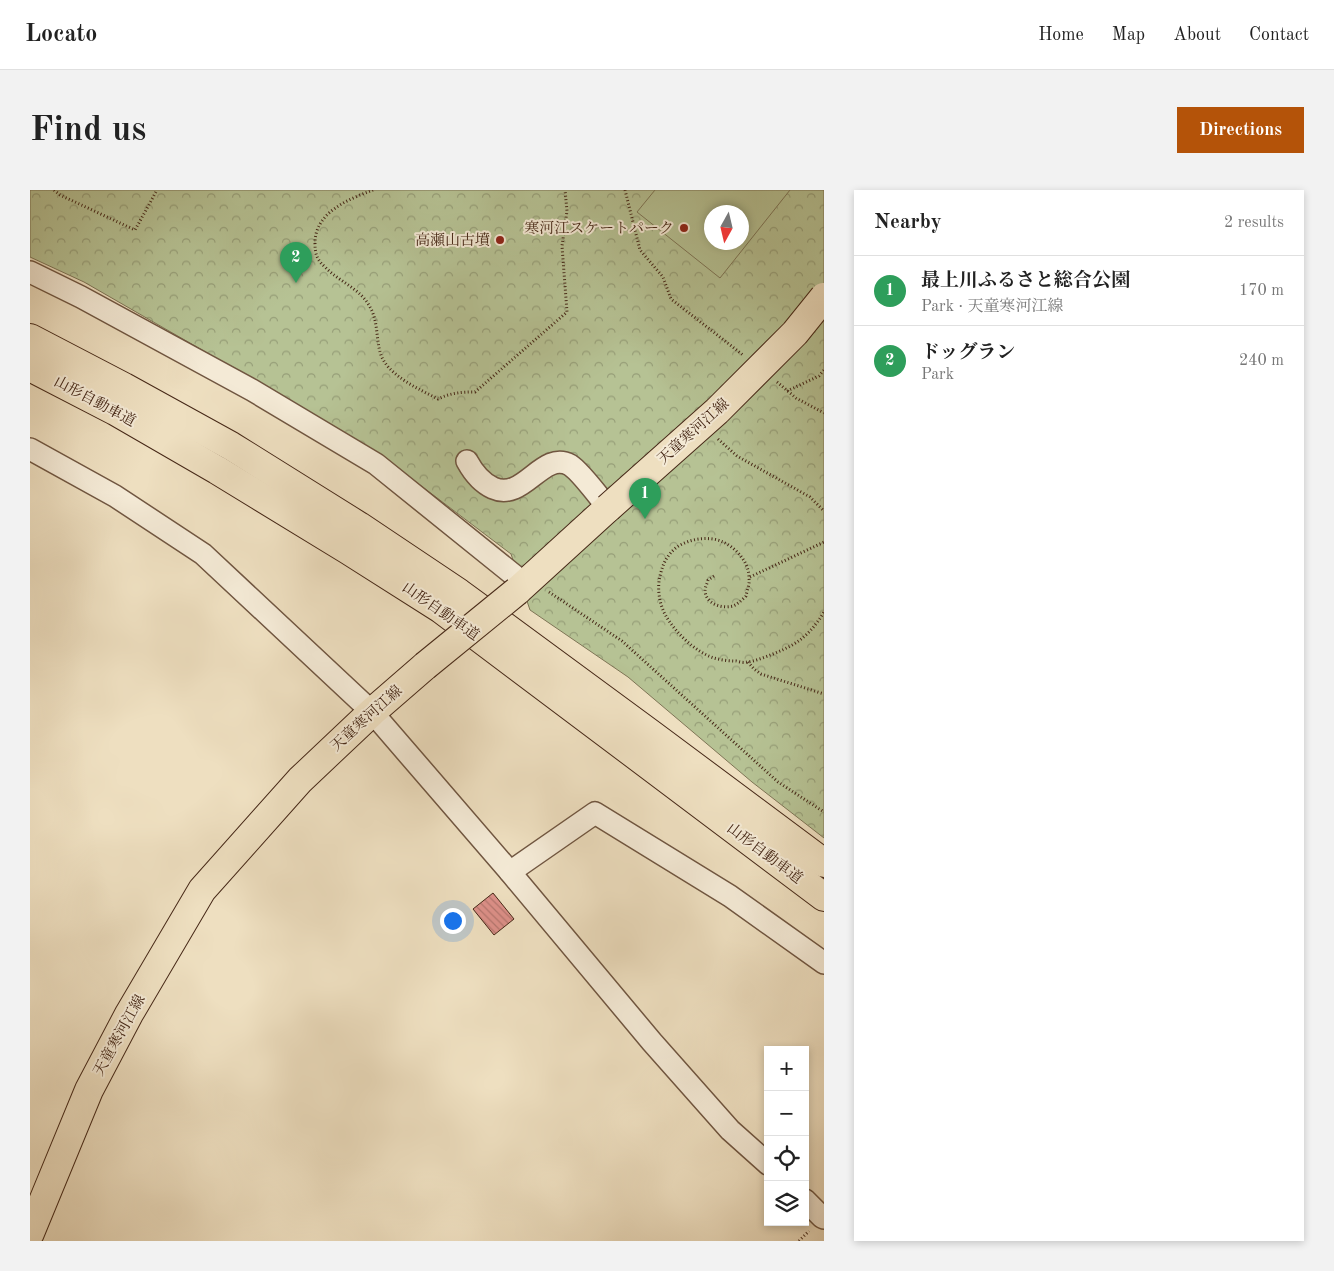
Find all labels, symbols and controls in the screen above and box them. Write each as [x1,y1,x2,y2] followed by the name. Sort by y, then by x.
[25,23,97,47] text: Locato
[1038,26,1084,44] text: Home
[1112,26,1145,44] text: Map
[1173,26,1221,44] text: About
[1249,26,1309,44] text: Contact
[1177,107,1304,153] button: Directions
[30,113,146,148] text: Find us
[704,205,749,250] north arrow
[874,212,942,233] text: Nearby
[1224,215,1284,231] text: 2 results
[524,220,674,237] place label: 寒河江スケートパーク
[678,222,690,234] marker: 寒河江スケートパーク
[415,232,490,249] place label: 高瀬山古墳
[494,234,506,246] marker: 高瀬山古墳
[280,242,312,283] pin: 2
[921,272,1130,291] text: 最上川ふるさと総合公園
[885,283,895,299] text: 1
[1239,283,1284,299] text: 170 m
[921,299,1063,315] text: Park · 天童寒河江線
[921,344,1015,363] text: ドッグラン
[885,353,895,369] text: 2
[1239,353,1284,369] text: 240 m
[921,367,954,383] text: Park
[51,373,138,430] street label: 山形自動車道
[654,395,732,468] street label: 天童寒河江線
[629,478,661,519] pin: 1
[399,579,482,644] street label: 山形自動車道
[327,682,405,755] street label: 天童寒河江線
[724,820,806,887] street label: 山形自動車道
[440,908,466,934] your location
[90,992,149,1079] street label: 天童寒河江線
[764,1046,809,1226] map controls
[764,1046,809,1091] button: +
[764,1091,809,1136] button: −
[764,1136,809,1181] button: locate
[764,1181,809,1226] button: layers

